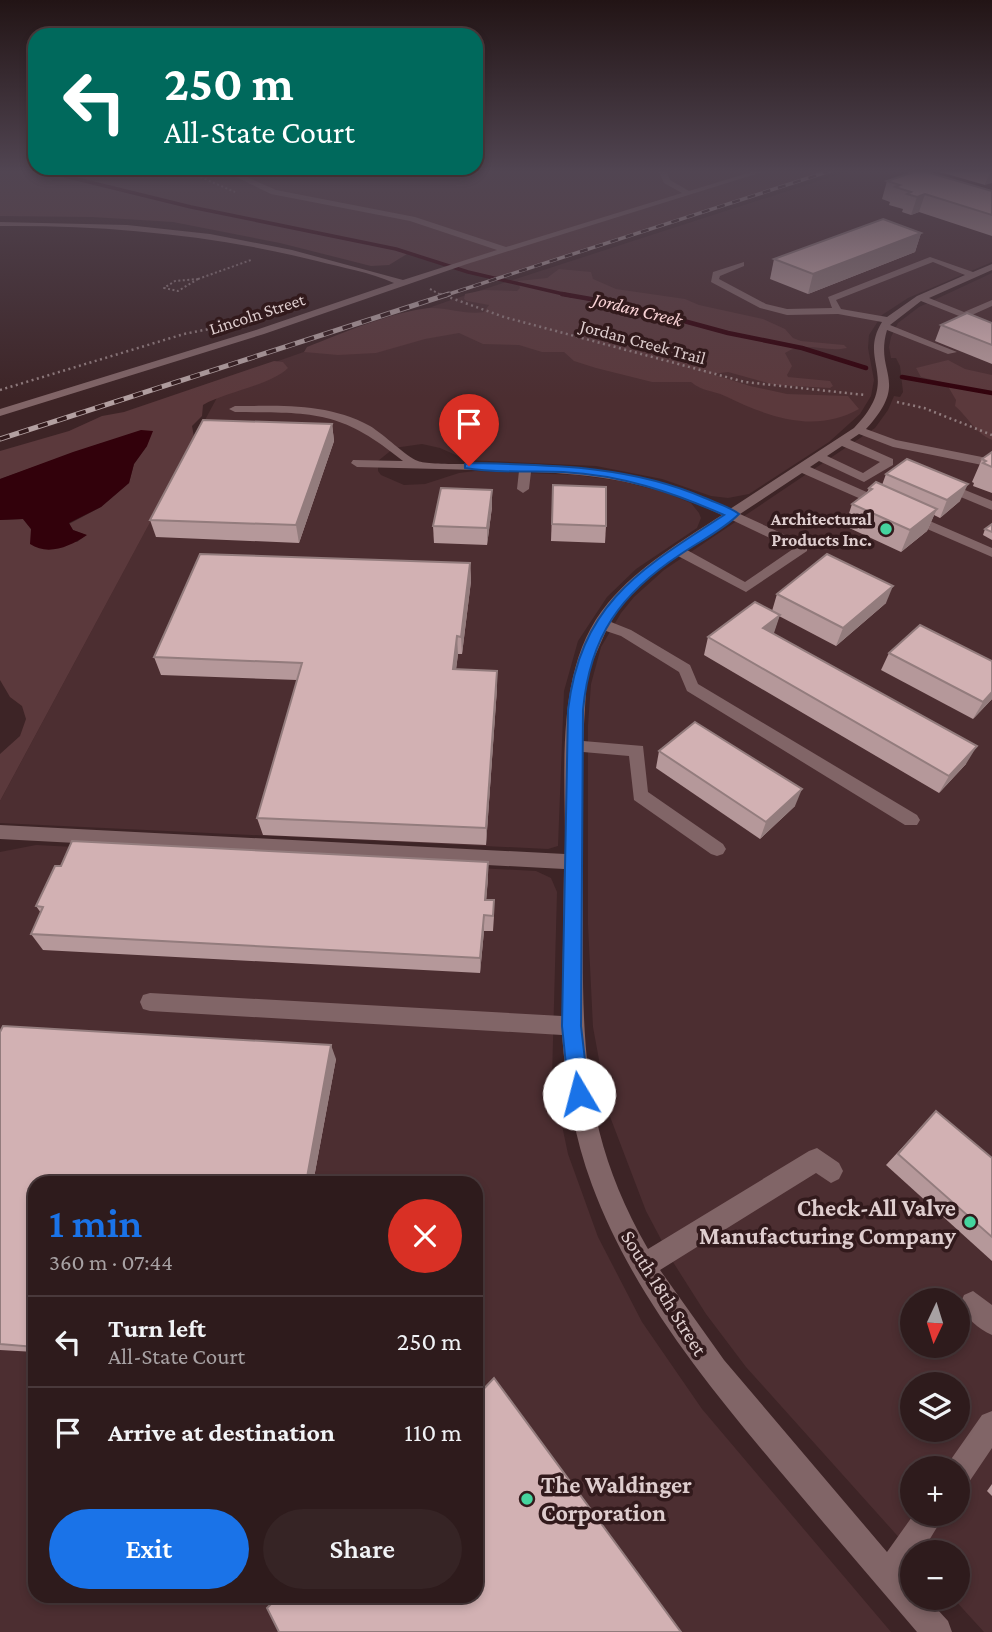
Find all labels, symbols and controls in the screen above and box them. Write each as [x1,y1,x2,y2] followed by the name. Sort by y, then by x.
[49,56,140,147] icon: left
[164,56,294,111] text: 250 m
[164,114,355,150] text: All-State Court
[588,288,685,331] water label: Jordan Creek
[207,289,308,339] street label: Lincoln Street
[576,315,708,368] street label: Jordan Creek Trail
[439,394,499,466] pin
[450,405,488,443] icon: arrive
[770,509,872,550] place label: Architectural Products Inc.
[878,521,894,537] marker: Architectural Products Inc.
[542,1057,616,1131] position arrow
[699,1194,956,1249] place label: Check-All Valve Manufacturing Company
[49,1199,142,1246] text: 1 min
[388,1199,462,1273] button: close
[962,1214,978,1230] marker: Check-All Valve Manufacturing Company
[616,1226,713,1361] street label: South 18th Street
[49,1249,173,1275] text: 360 m · 07:44
[900,1288,970,1358] north arrow
[900,1288,970,1610] map controls
[108,1314,206,1343] text: Turn left
[49,1323,87,1361] icon: left
[397,1327,462,1356] text: 250 m
[108,1343,245,1369] text: All-State Court
[900,1372,970,1442] button: layers
[49,1414,87,1452] icon: arrive
[108,1418,335,1447] text: Arrive at destination
[404,1418,462,1447] text: 110 m
[900,1456,970,1526] button: +
[541,1471,692,1526] place label: The Waldinger Corporation
[519,1491,535,1507] marker: The Waldinger Corporation
[49,1509,249,1589] button: Exit
[263,1509,462,1589] button: Share
[900,1540,970,1610] button: −

